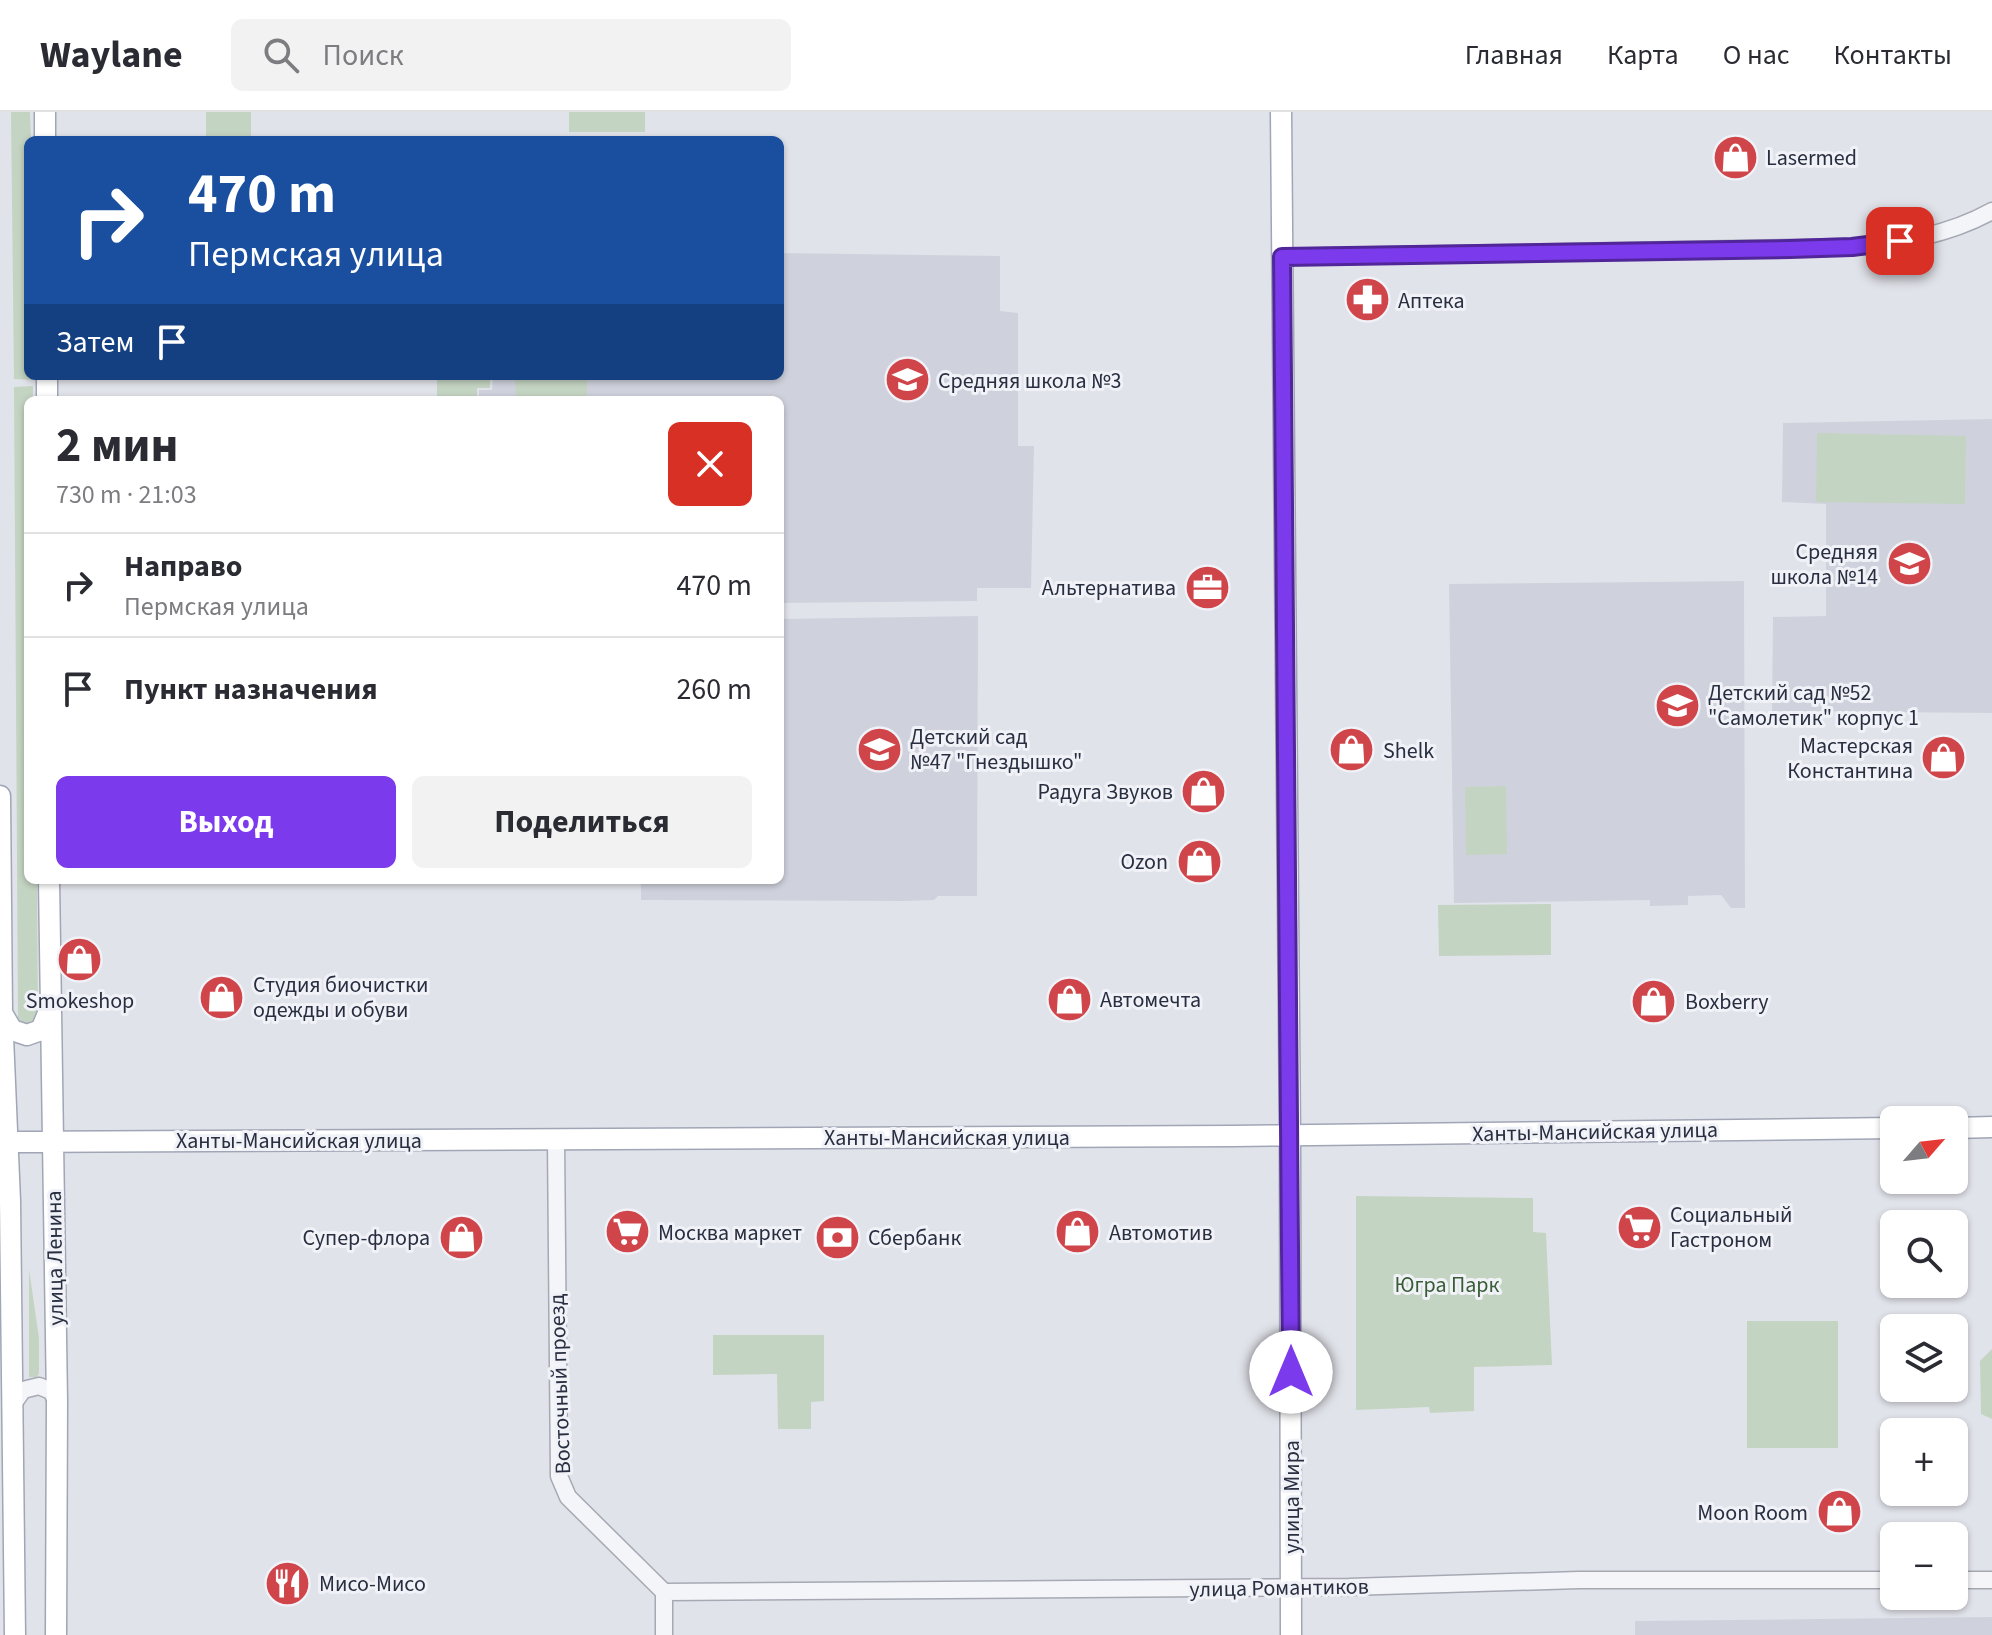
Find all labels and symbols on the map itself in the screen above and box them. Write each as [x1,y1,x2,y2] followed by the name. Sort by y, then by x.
[1711,133,1759,181] shop icon: Lasermed
[1766,142,1857,174] place label: Lasermed
[1866,207,1934,275] pin
[1343,276,1391,324] pharmacy icon: Аптека
[1398,285,1465,317] place label: Аптека
[883,356,931,404] school or university icon: Средняя школа №3
[938,365,1122,397] place label: Средняя школа №3
[1770,536,1878,593] place label: Средняя школа №14
[1885,540,1933,588] school or university icon: Средняя школа №14
[1183,563,1231,611] office icon: Альтернатива
[1042,572,1176,604] place label: Альтернатива
[1708,677,1919,734] place label: Детский сад №52 "Самолетик" корпус 1
[1653,681,1701,729] school or university icon: Детский сад №52 "Самолетик" корпус 1
[910,721,1082,778] place label: Детский сад №47 "Гнездышко"
[855,725,903,773] school or university icon: Детский сад №47 "Гнездышко"
[1328,726,1376,774] shop icon: Shelk
[1787,730,1913,787] place label: Мастерская Константина
[1920,734,1968,782] shop icon: Мастерская Константина
[1383,735,1434,767] place label: Shelk
[1180,767,1228,815] shop icon: Радуга Звуков
[1038,776,1173,808] place label: Радуга Звуков
[1175,837,1223,885] shop icon: Ozon
[1120,846,1168,878] place label: Ozon
[56,935,104,983] shop icon: Smokeshop
[253,969,428,1026] place label: Студия биочистки одежды и обуви
[198,973,246,1021] shop icon: Студия биочистки одежды и обуви
[1045,975,1093,1023] shop icon: Автомечта
[1630,977,1678,1025] shop icon: Boxberry
[1100,984,1201,1016] place label: Автомечта
[26,985,134,1017] place label: Smokeshop
[1685,986,1769,1018] place label: Boxberry
[1880,1106,1968,1194] north arrow
[1472,1114,1718,1150] street label: Ханты-Мансийская улица
[824,1122,1070,1154] street label: Ханты-Мансийская улица
[176,1125,422,1157] street label: Ханты-Мансийская улица
[38,1190,72,1326] street label: улица Ленина
[1670,1199,1792,1256] place label: Социальный Гастроном
[1615,1203,1663,1251] supermarket icon: Социальный Гастроном
[603,1208,651,1256] supermarket icon: Москва маркет
[1054,1208,1102,1256] shop icon: Автомотив
[437,1213,485,1261] shop icon: Супер-флора
[813,1213,861,1261] bank icon: Сбербанк
[658,1217,802,1249] place label: Москва маркет
[1109,1217,1213,1249] place label: Автомотив
[302,1222,430,1254] place label: Супер-флора
[868,1222,961,1254] place label: Сбербанк
[1395,1269,1500,1301] park label: Югра Парк
[541,1293,579,1475] street label: Восточный проезд
[1249,1330,1333,1414] position arrow
[1276,1440,1308,1554] street label: улица Мира
[1815,1488,1863,1536] shop icon: Moon Room
[1697,1497,1808,1529] place label: Moon Room
[264,1559,312,1607] restaurant icon: Мисо-Мисо
[319,1568,426,1600] place label: Мисо-Мисо
[1189,1570,1369,1606] street label: улица Романтиков

